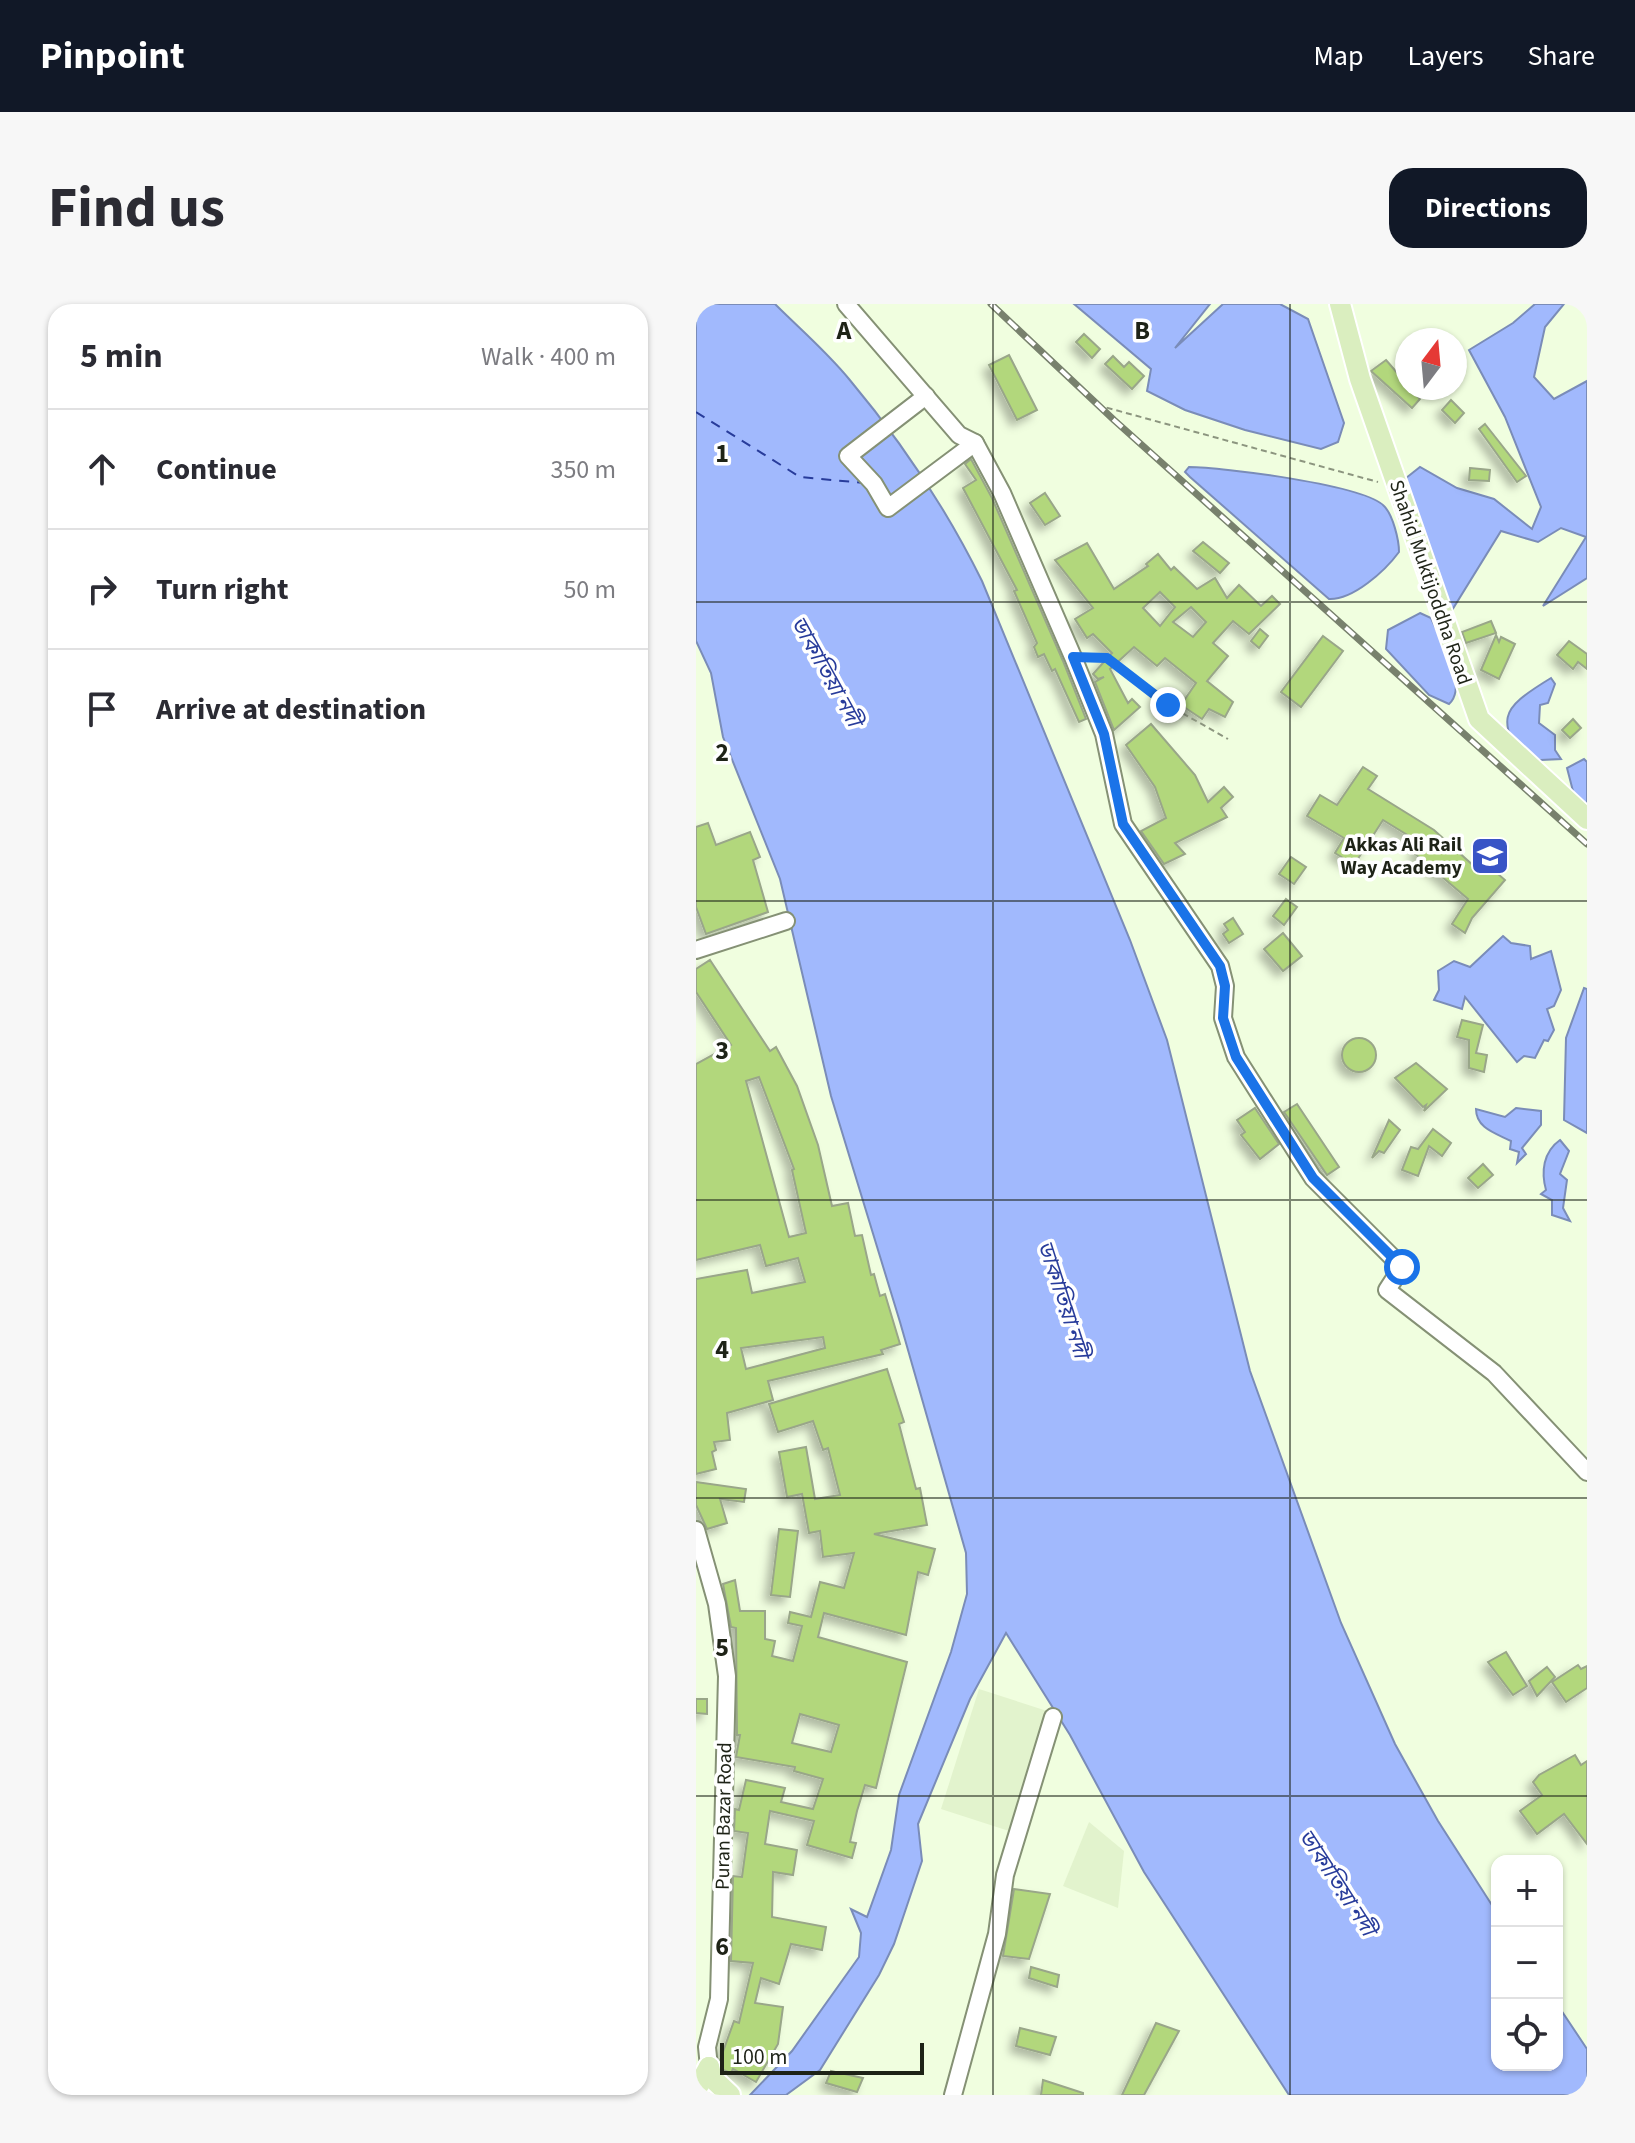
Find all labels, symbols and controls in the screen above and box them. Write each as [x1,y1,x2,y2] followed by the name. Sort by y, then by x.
[40,29,185,83] text: Pinpoint
[1313,36,1363,76] text: Map
[1407,36,1483,76] text: Layers
[1527,36,1595,76] text: Share
[1389,168,1587,248] button: Directions
[48,169,225,248] text: Find us
[836,312,853,349] text: A
[1134,312,1150,349] text: B
[1395,328,1467,400] north arrow
[80,332,163,381] text: 5 min
[481,338,616,375] text: Walk · 400 m
[715,435,729,472] text: 1
[80,447,124,491] icon: ahead
[156,448,277,491] text: Continue
[550,451,616,488] text: 350 m
[1382,476,1478,689] street label: Shahid Muktijoddha Road
[80,567,124,611] icon: right
[156,568,288,611] text: Turn right
[563,571,616,608] text: 50 m
[783,610,872,736] water label: ডাকাতিয়া নদী
[80,687,124,731] icon: arrive
[1150,687,1186,723] route end
[156,688,426,731] text: Arrive at destination
[715,734,729,771] text: 2
[1340,831,1463,882] place label: Akkas Ali Rail Way Academy
[1469,835,1511,877] school or university icon: Akkas Ali Rail Way Academy
[715,1032,729,1069] text: 3
[1029,1236,1098,1366] water label: ডাকাতিয়া নদী
[1384,1249,1420,1285] route start
[715,1331,729,1368] text: 4
[715,1629,729,1666] text: 5
[709,1742,739,1890] street label: Puran Bazar Road
[1291,1823,1386,1946] water label: ডাকাতিয়া নদী
[1491,1855,1563,2071] map controls
[1491,1855,1563,1927] button: +
[1491,1927,1563,1999] button: −
[715,1928,729,1965] text: 6
[1491,1999,1563,2071] button: locate
[720,2039,924,2075] scale bar
[732,2041,787,2073] text: 100 m

